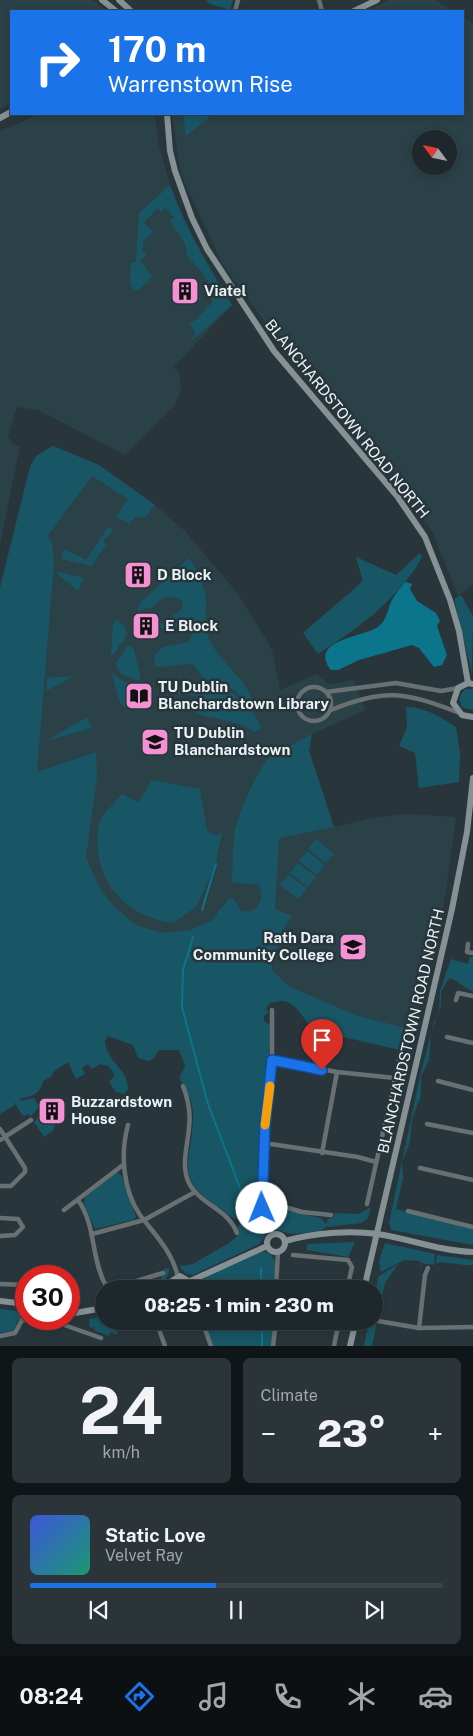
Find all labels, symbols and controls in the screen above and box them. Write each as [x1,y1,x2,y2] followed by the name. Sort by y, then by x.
[108,29,206,70] text: 170 m
[25,30,90,95] icon: right
[108,71,293,97] text: Warrenstown Rise
[412,130,458,175] north arrow
[412,130,457,175] map controls
[170,276,200,306] building icon: Viatel
[204,282,246,299] place label: Viatel
[262,316,433,521] street label: BLANCHARDSTOWN ROAD NORTH
[123,560,153,590] building icon: D Block
[157,566,212,583] place label: D Block
[131,611,161,641] building icon: E Block
[165,617,218,634] place label: E Block
[158,678,329,712] place label: TU Dublin Blanchardstown Library
[124,681,154,711] library icon: TU Dublin Blanchardstown Library
[174,724,290,758] place label: TU Dublin Blanchardstown
[140,727,170,757] school or university icon: TU Dublin Blanchardstown
[374,907,447,1155] street label: BLANCHARDSTOWN ROAD NORTH
[193,929,334,963] place label: Rath Dara Community College
[338,932,368,962] school or university icon: Rath Dara Community College
[301,1019,343,1070] pin
[308,1026,336,1054] icon: arrive
[71,1093,172,1127] place label: Buzzardstown House
[37,1096,67,1126] building icon: Buzzardstown House
[235,1181,287,1233] position arrow
[15,1265,80,1330] speed limit sign: 30
[144,1294,334,1316] text: 08:25 · 1 min · 230 m
[79,1372,163,1449] text: 24
[261,1386,318,1405] text: Climate
[317,1411,386,1456] text: 23°
[261,1417,276,1450] text: −
[427,1417,443,1450] text: +
[102,1443,140,1462] text: km/h
[105,1524,206,1546] text: Static Love
[105,1546,183,1565] text: Velvet Ray
[85,1596,113,1624] icon: previous
[222,1596,250,1624] icon: pause
[360,1596,388,1624] icon: next
[122,1679,157,1714] icon: directions
[196,1679,231,1714] icon: music
[270,1679,305,1714] icon: phone
[344,1679,379,1714] icon: climate
[418,1679,453,1714] icon: car
[20,1683,83,1709] text: 08:24

